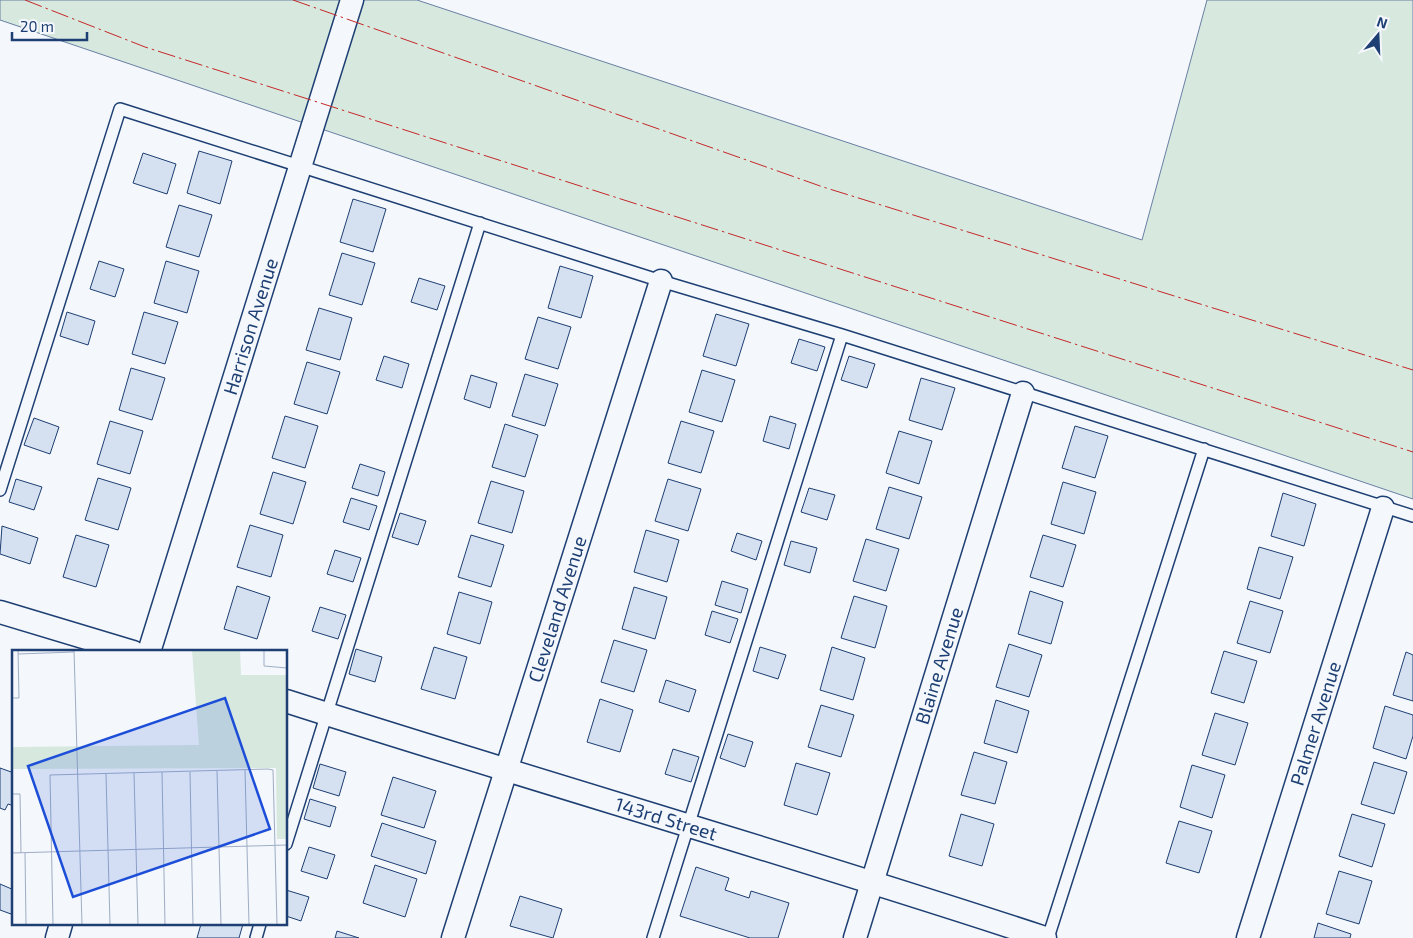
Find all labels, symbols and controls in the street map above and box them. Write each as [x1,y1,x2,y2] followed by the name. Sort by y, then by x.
[12,10,88,42] scale bar
[1353,10,1403,60] north arrow
[1375,13,1390,32] text: N
[20,17,54,35] text: 20 m
[218,255,282,398] street label: Harrison Avenue
[523,533,591,685] street label: Cleveland Avenue
[910,604,967,727] street label: Blaine Avenue
[12,650,288,926] inset map
[1285,658,1345,788] street label: Palmer Avenue
[613,792,720,845] street label: 143rd Street

